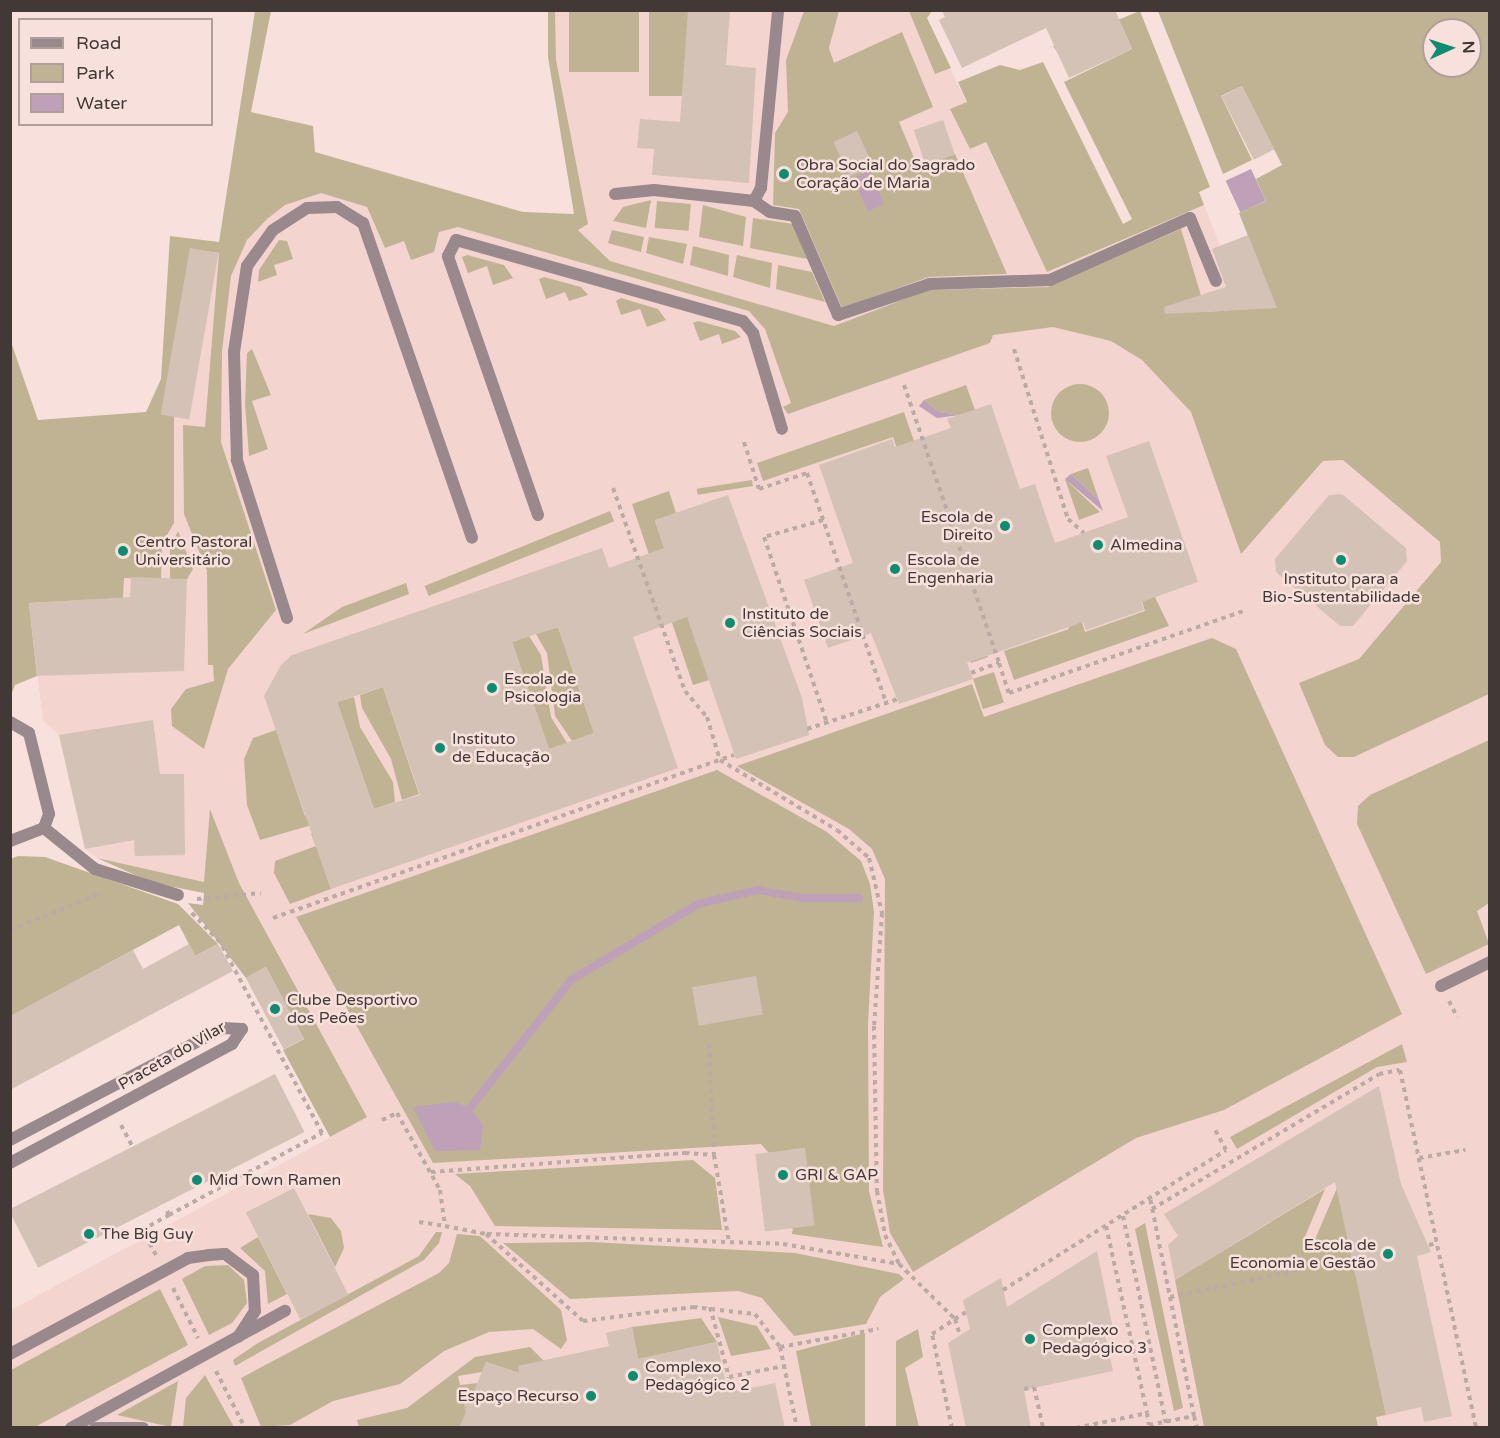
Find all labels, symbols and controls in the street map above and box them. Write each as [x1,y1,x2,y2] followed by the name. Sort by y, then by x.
[18,18,213,126] legend
[1422,18,1482,78] north arrow
[76,32,121,54] text: Road
[1458,40,1478,54] text: N
[76,62,114,84] text: Park
[76,92,127,114] text: Water
[796,155,975,193] place label: Obra Social do Sagrado Coração de Maria
[777,167,791,181] marker: Obra Social do Sagrado Coração de Maria
[921,507,993,545] place label: Escola de Direito
[998,519,1012,533] marker: Escola de Direito
[135,532,252,570] place label: Centro Pastoral Universitário
[1110,535,1182,555] place label: Almedina
[1091,538,1105,552] marker: Almedina
[116,544,130,558] marker: Centro Pastoral Universitário
[907,550,994,588] place label: Escola de Engenharia
[1334,553,1348,567] marker: Instituto para a Bio-Sustentabilidade
[888,562,902,576] marker: Escola de Engenharia
[1262,569,1420,607] place label: Instituto para a Bio-Sustentabilidade
[742,604,862,642] place label: Instituto de Ciências Sociais
[723,616,737,630] marker: Instituto de Ciências Sociais
[504,669,581,707] place label: Escola de Psicologia
[485,681,499,695] marker: Escola de Psicologia
[452,729,550,767] place label: Instituto de Educação
[433,741,447,755] marker: Instituto de Educação
[287,990,418,1028] place label: Clube Desportivo dos Peões
[268,1002,282,1016] marker: Clube Desportivo dos Peões
[115,1018,229,1094] street label: Praceta do Vilar
[795,1165,878,1185] place label: GRI & GAP
[776,1168,790,1182] marker: GRI & GAP
[209,1170,341,1190] place label: Mid Town Ramen
[190,1173,204,1187] marker: Mid Town Ramen
[101,1224,193,1244] place label: The Big Guy
[82,1227,96,1241] marker: The Big Guy
[1230,1235,1376,1273] place label: Escola de Economia e Gestão
[1381,1247,1395,1261] marker: Escola de Economia e Gestão
[1042,1320,1147,1358] place label: Complexo Pedagógico 3
[1023,1332,1037,1346] marker: Complexo Pedagógico 3
[645,1357,750,1395] place label: Complexo Pedagógico 2
[626,1369,640,1383] marker: Complexo Pedagógico 2
[458,1386,579,1406] place label: Espaço Recurso
[584,1389,598,1403] marker: Espaço Recurso

